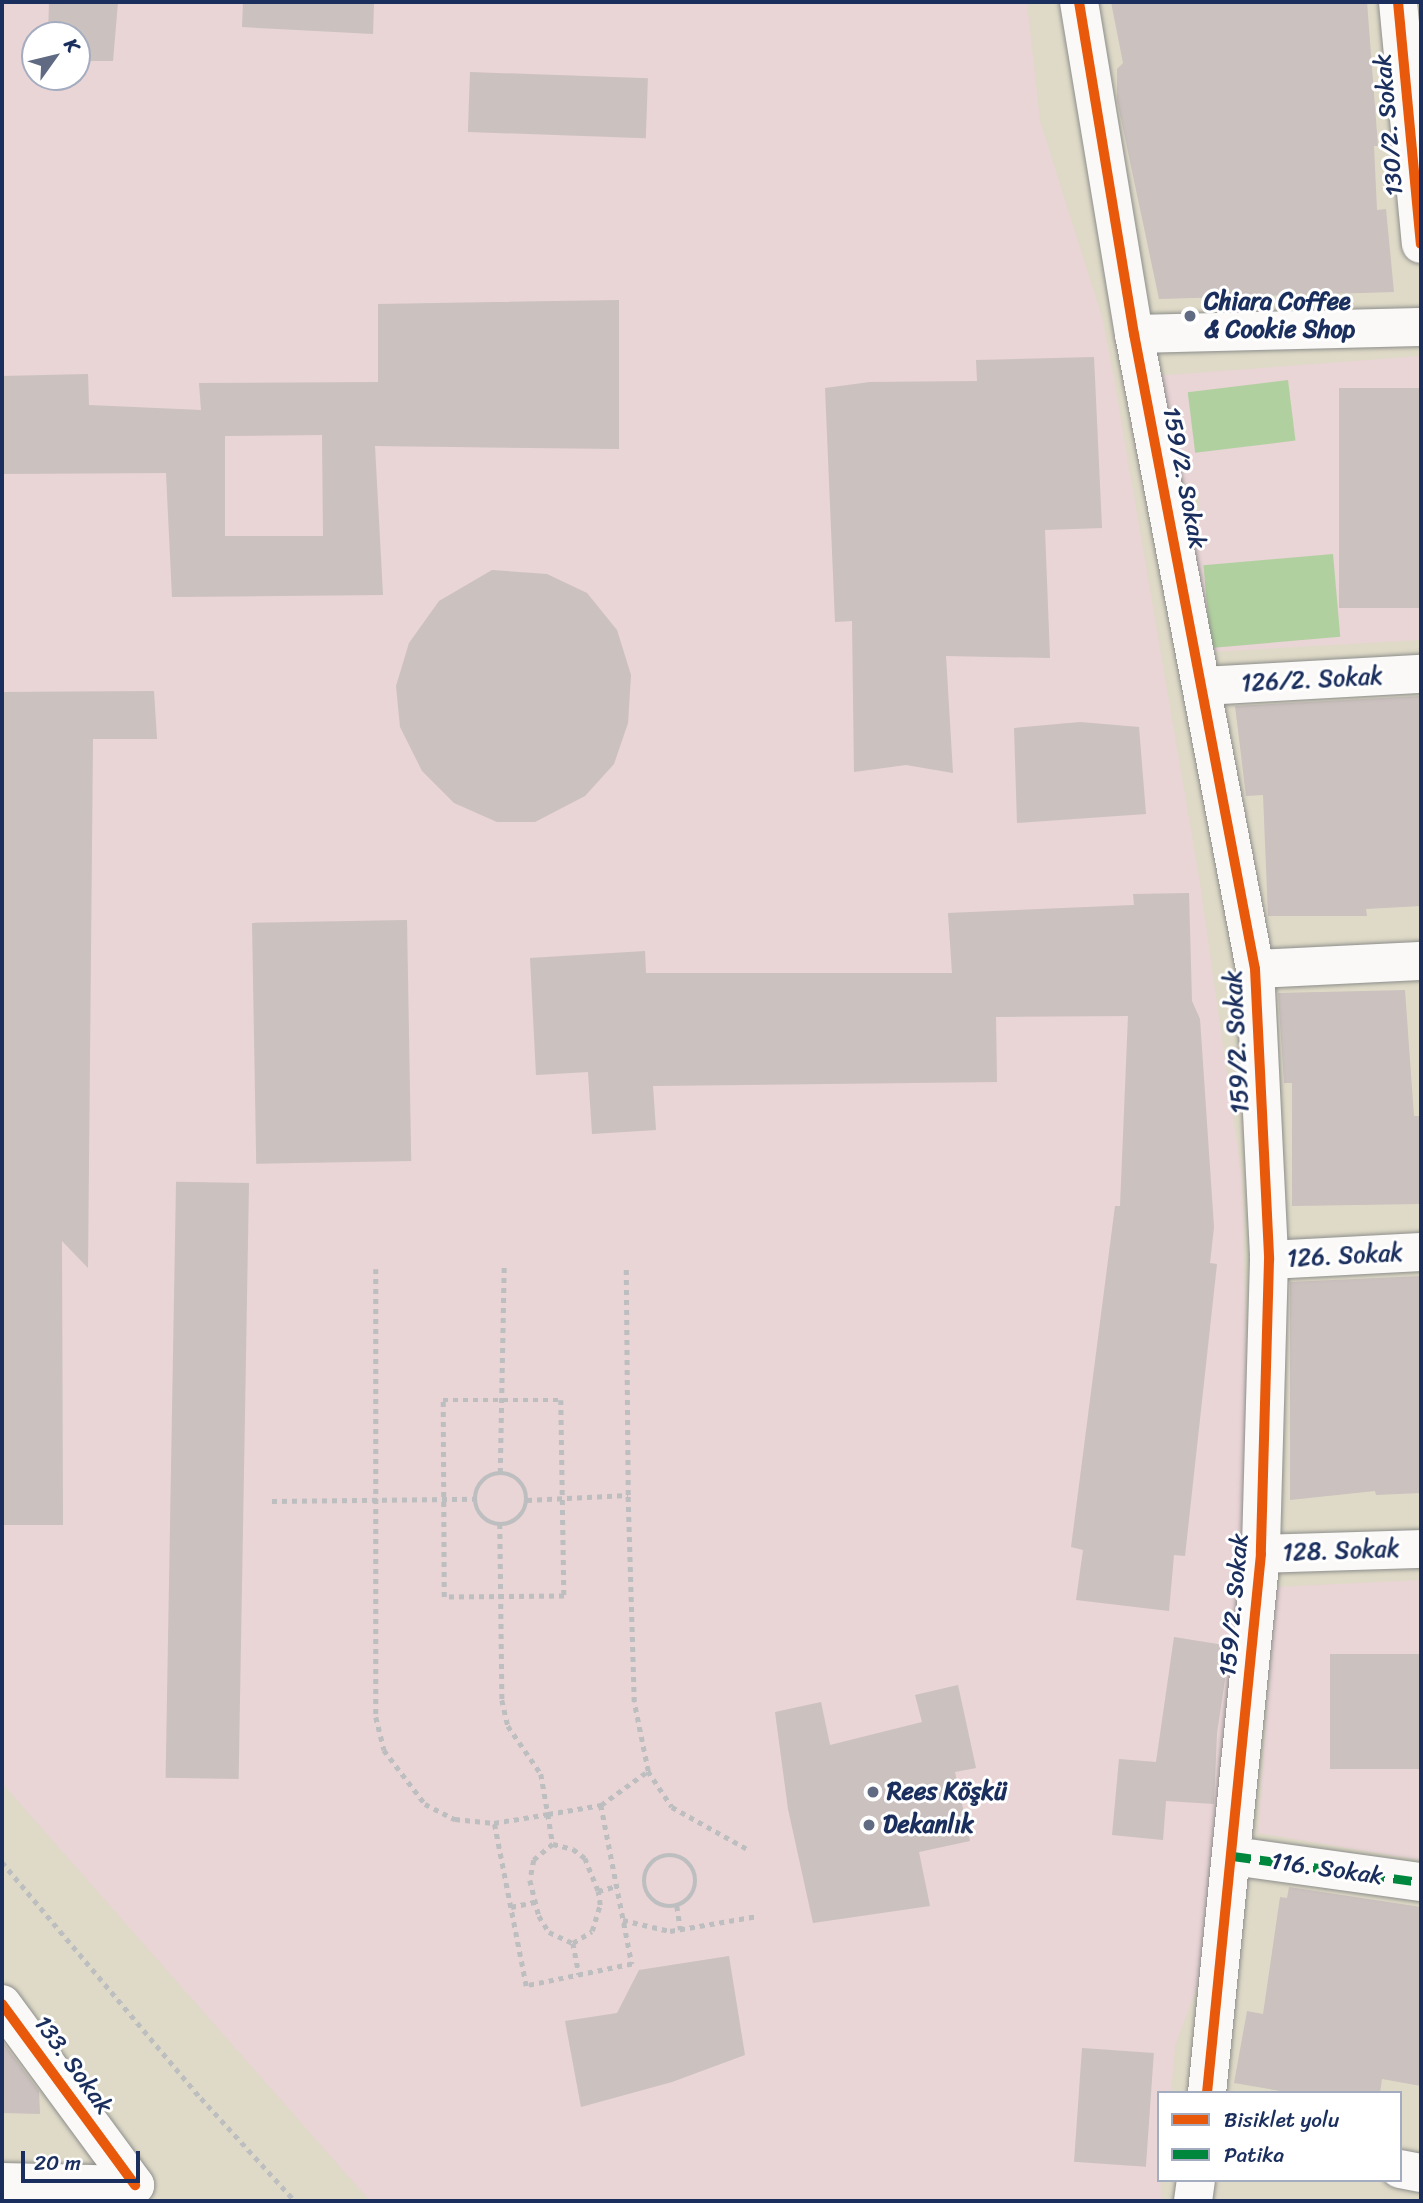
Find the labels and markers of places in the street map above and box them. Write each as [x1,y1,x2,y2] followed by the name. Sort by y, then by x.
[1204,288,1355,344] place label: Chiara Coffee & Cookie Shop
[1182,308,1198,324] marker: Chiara Coffee & Cookie Shop
[887,1778,1007,1806] place label: Rees Köşkü
[865,1784,881,1800] marker: Rees Köşkü
[883,1811,974,1839] place label: Dekanlık
[861,1817,877,1833] marker: Dekanlık

